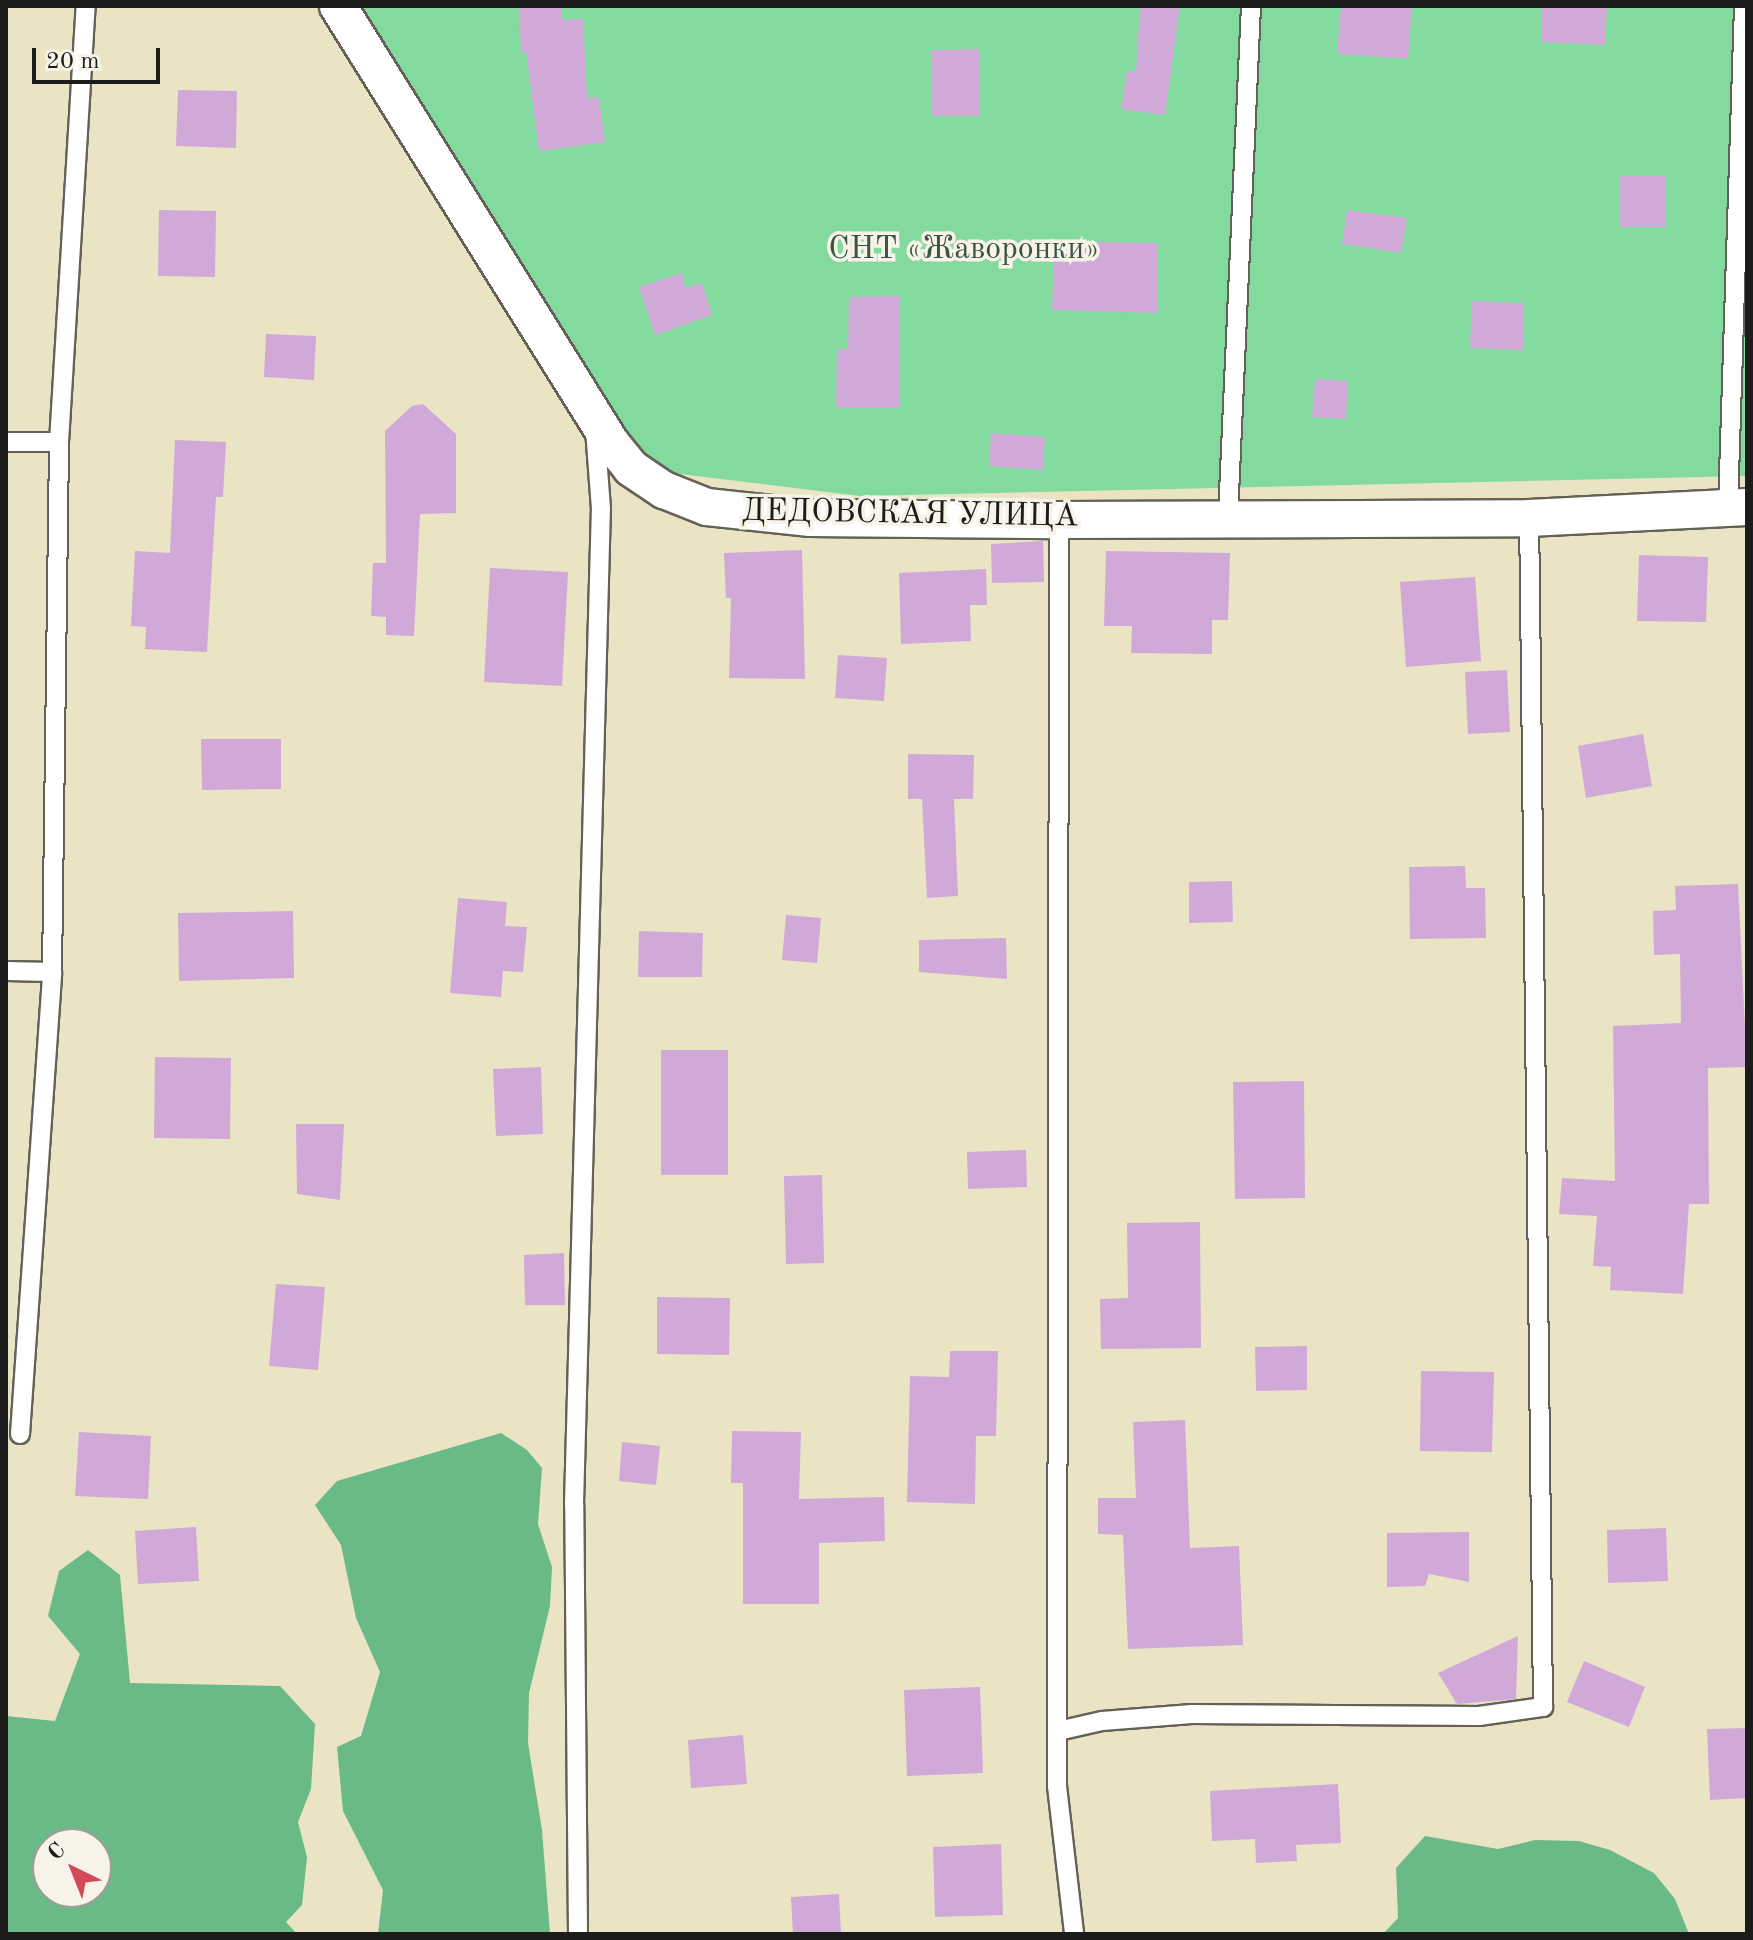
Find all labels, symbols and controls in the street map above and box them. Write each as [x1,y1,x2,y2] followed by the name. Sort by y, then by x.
[36,32,164,82] scale bar
[46,50,100,74] text: 20 m
[828,231,1100,269] park label: СНТ «Жаворонки»
[741,493,1079,537] street label: ДЕДОВСКАЯ УЛИЦА
[32,1828,112,1908] north arrow
[44,1839,70,1865] text: С

